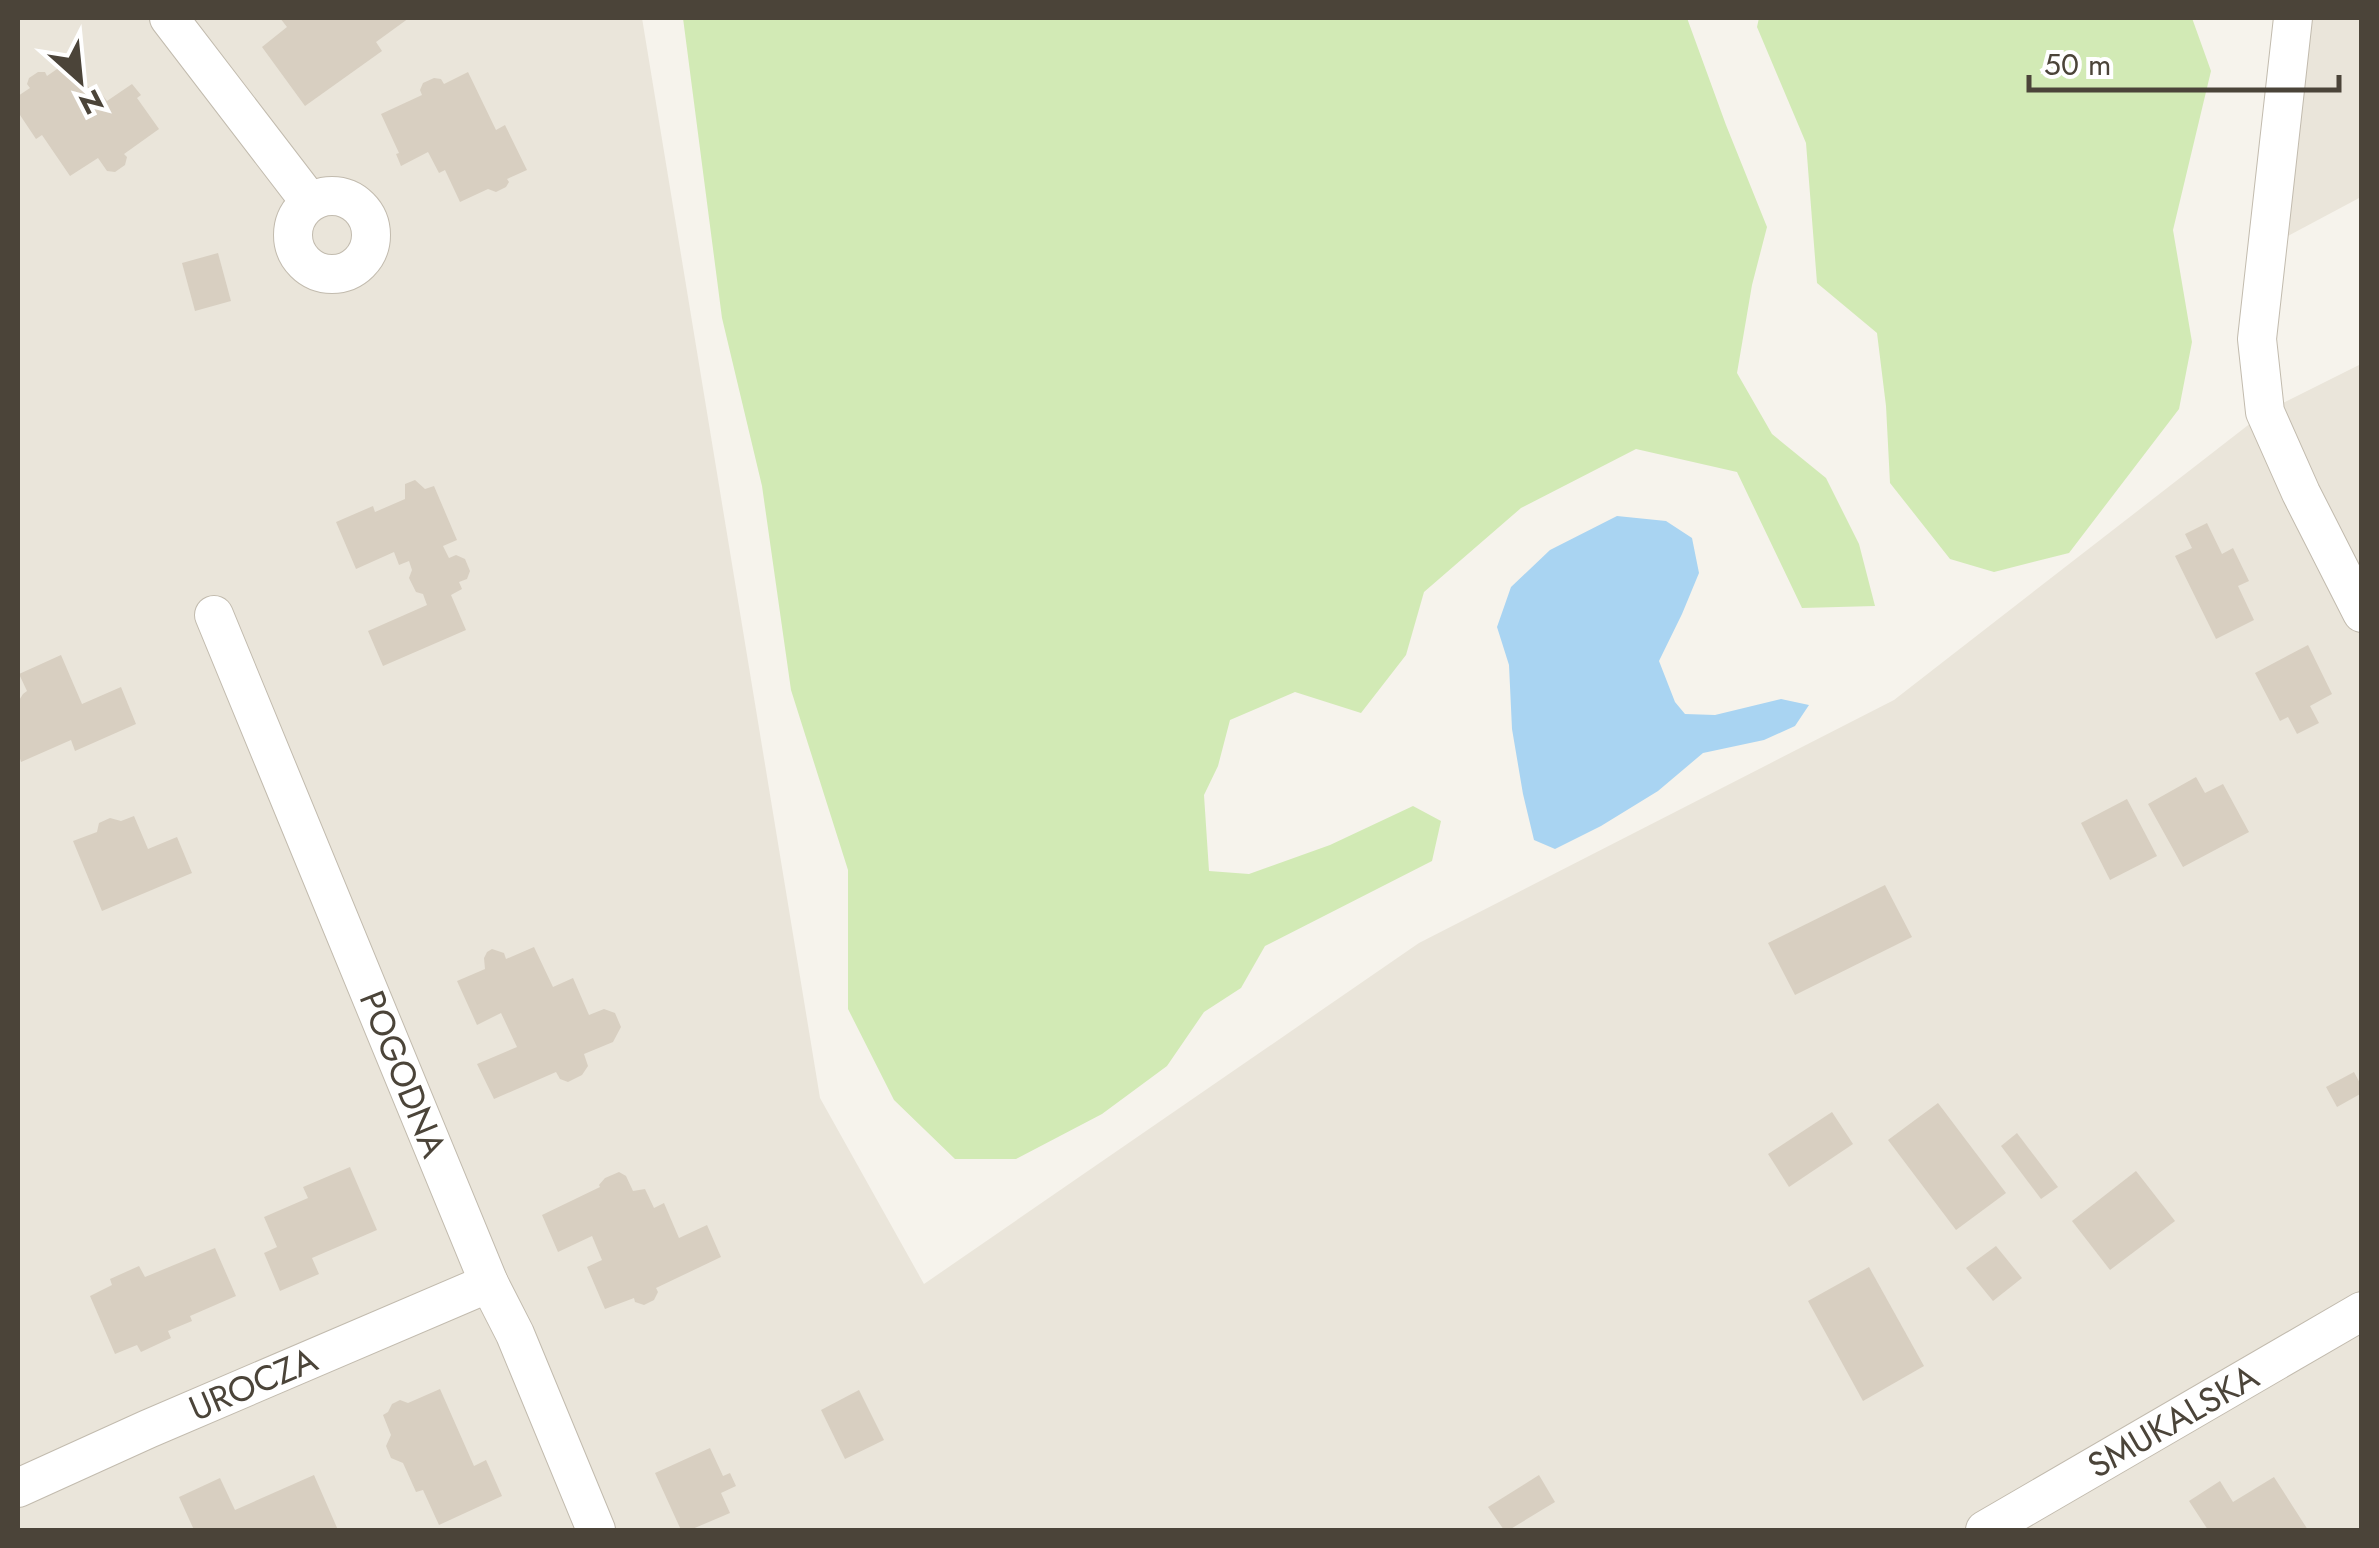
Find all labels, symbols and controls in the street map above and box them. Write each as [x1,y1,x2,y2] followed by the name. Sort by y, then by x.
[30,30,130,130] north arrow
[2029,30,2339,92] scale bar
[2044,43,2111,86] text: 50 m
[72,79,110,125] text: N
[347,983,459,1165] street label: POGODNA
[181,1335,325,1433] street label: UROCZA
[2078,1352,2268,1490] street label: SMUKALSKA

